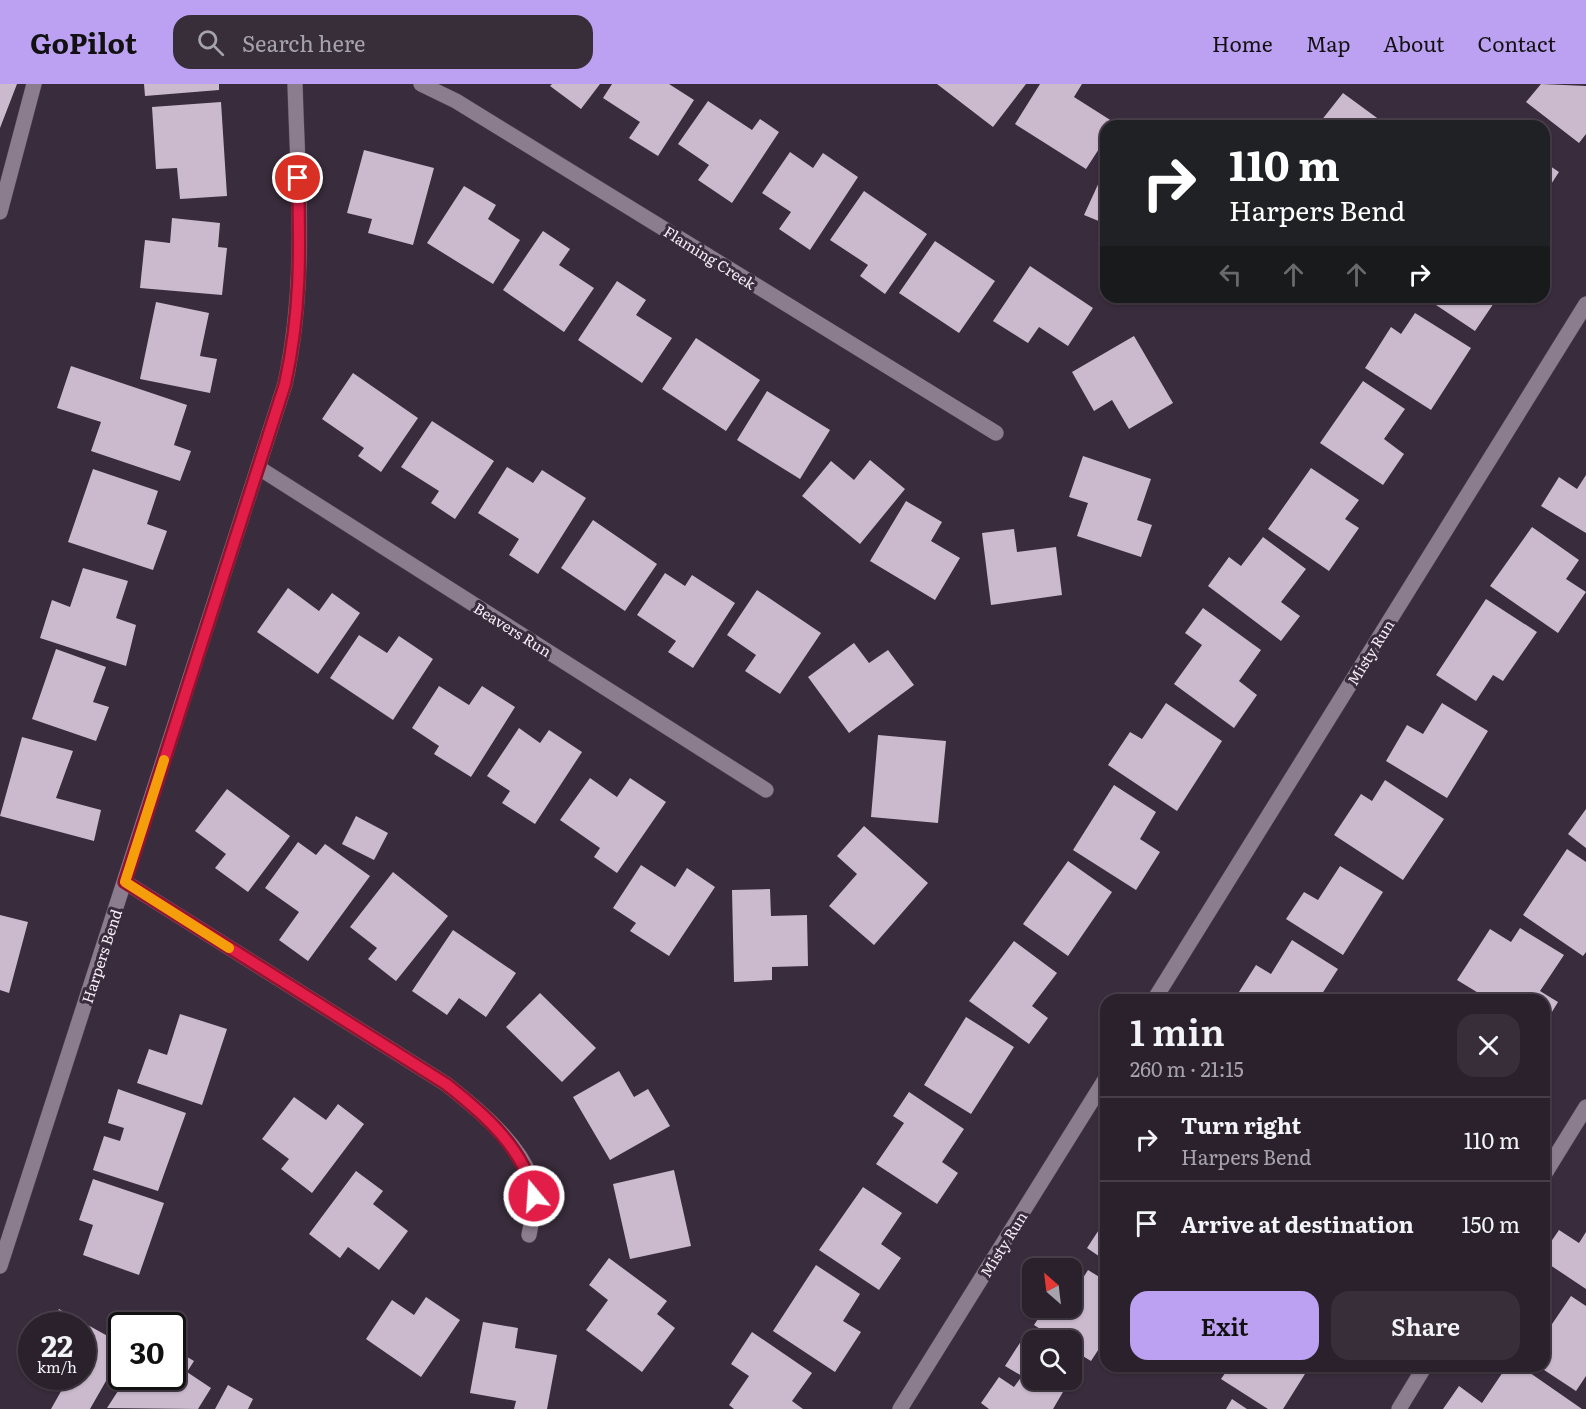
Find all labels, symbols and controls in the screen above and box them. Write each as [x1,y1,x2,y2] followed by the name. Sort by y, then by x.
[173,15,593,69] search box
[30,21,137,63] text: GoPilot
[194,26,227,59] icon: search
[242,26,365,59] text: Search here
[1212,27,1273,58] text: Home
[1306,27,1350,58] text: Map
[1383,27,1445,58] text: About
[1478,27,1556,58] text: Contact
[1229,132,1340,194] text: 110 m
[1130,144,1208,222] icon: right
[272,152,323,203] pin
[281,161,314,194] icon: arrive
[1229,189,1405,229] text: Harpers Bend
[660,220,761,295] street label: Flaming Creek
[1214,258,1247,291] icon: left
[1277,258,1310,291] icon: ahead
[1340,258,1373,291] icon: ahead
[1403,258,1436,291] icon: right
[470,596,556,662] street label: Beavers Run
[1341,615,1399,689] street label: Misty Run
[75,906,127,1006] street label: Harpers Bend
[1130,1004,1225,1057] text: 1 min
[1457,1014,1520,1077] button: close
[1130,1053,1244,1083] text: 260 m · 21:15
[1181,1108,1301,1141] text: Turn right
[1130,1123,1163,1156] icon: right
[1464,1123,1520,1156] text: 110 m
[1181,1141,1312,1171] text: Harpers Bend
[502,1164,566,1228] position arrow
[974,1207,1032,1281] street label: Misty Run
[1130,1207,1163,1240] icon: arrive
[1181,1207,1414,1240] text: Arrive at destination
[1461,1207,1520,1240] text: 150 m
[1022,1258,1082,1318] north arrow
[1022,1258,1082,1390] map controls
[1130,1291,1319,1360] button: Exit
[1331,1291,1520,1360] button: Share
[108,1312,186,1390] speed limit sign: 30
[41,1322,73,1366] text: 22
[1022,1330,1082,1390] button: search
[37,1355,77,1378] text: km/h

